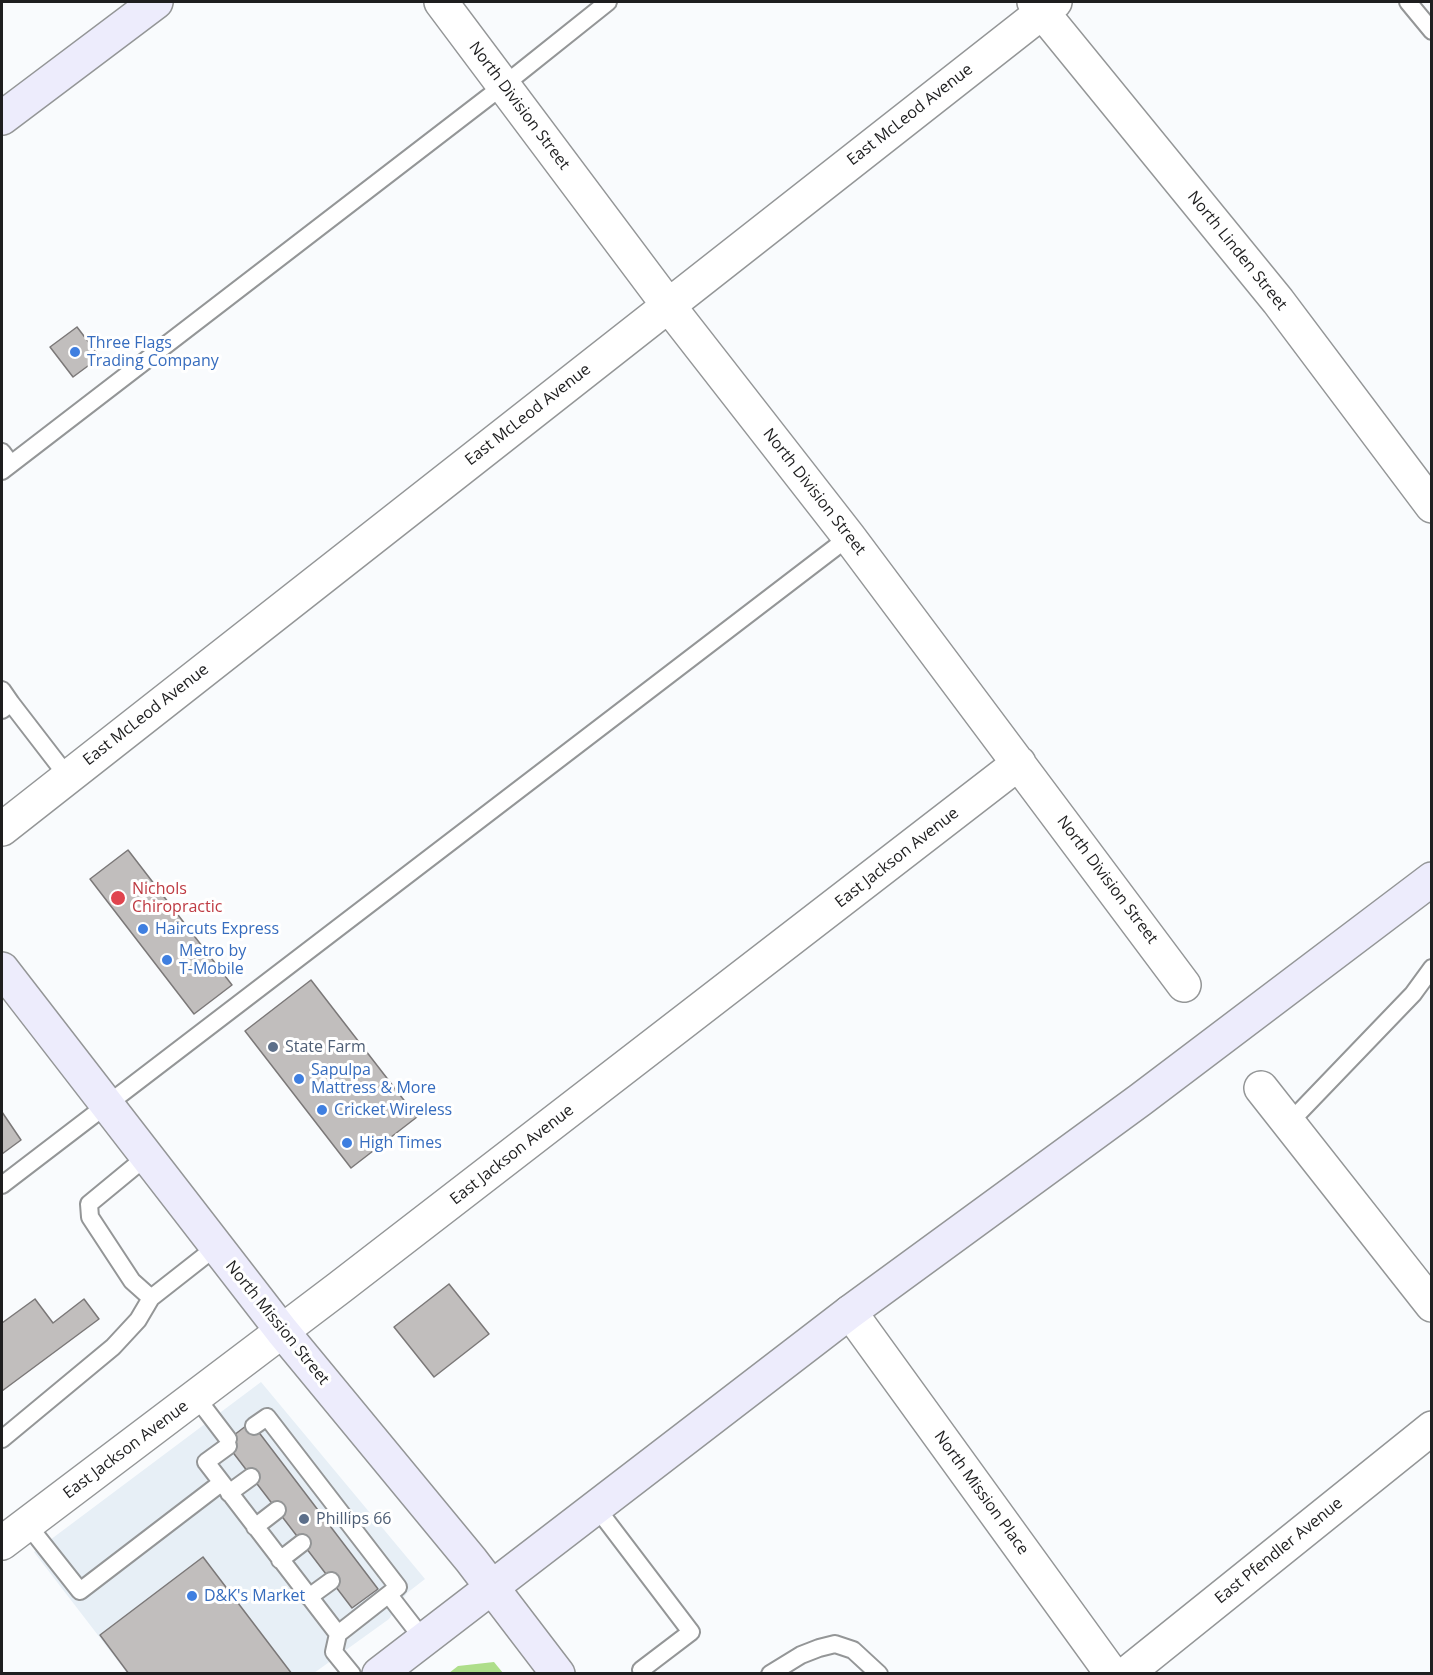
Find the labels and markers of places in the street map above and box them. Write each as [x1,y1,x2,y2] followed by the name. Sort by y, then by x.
[87,333,219,371] place label: Three Flags Trading Company
[68,345,82,359] marker: Three Flags Trading Company
[132,879,222,917] place label: Nichols Chiropractic
[109,889,127,907] marker: Nichols Chiropractic
[155,919,279,939] place label: Haircuts Express
[136,922,150,936] marker: Haircuts Express
[179,941,246,979] place label: Metro by T-Mobile
[160,953,174,967] marker: Metro by T-Mobile
[285,1037,366,1057] place label: State Farm
[266,1040,280,1054] marker: State Farm
[311,1060,436,1098] place label: Sapulpa Mattress & More
[292,1072,306,1086] marker: Sapulpa Mattress & More
[334,1100,452,1120] place label: Cricket Wireless
[315,1103,329,1117] marker: Cricket Wireless
[359,1133,442,1153] place label: High Times
[340,1136,354,1150] marker: High Times
[316,1509,391,1529] place label: Phillips 66
[297,1512,311,1526] marker: Phillips 66
[204,1586,305,1606] place label: D&K's Market
[185,1589,199,1603] marker: D&K's Market

